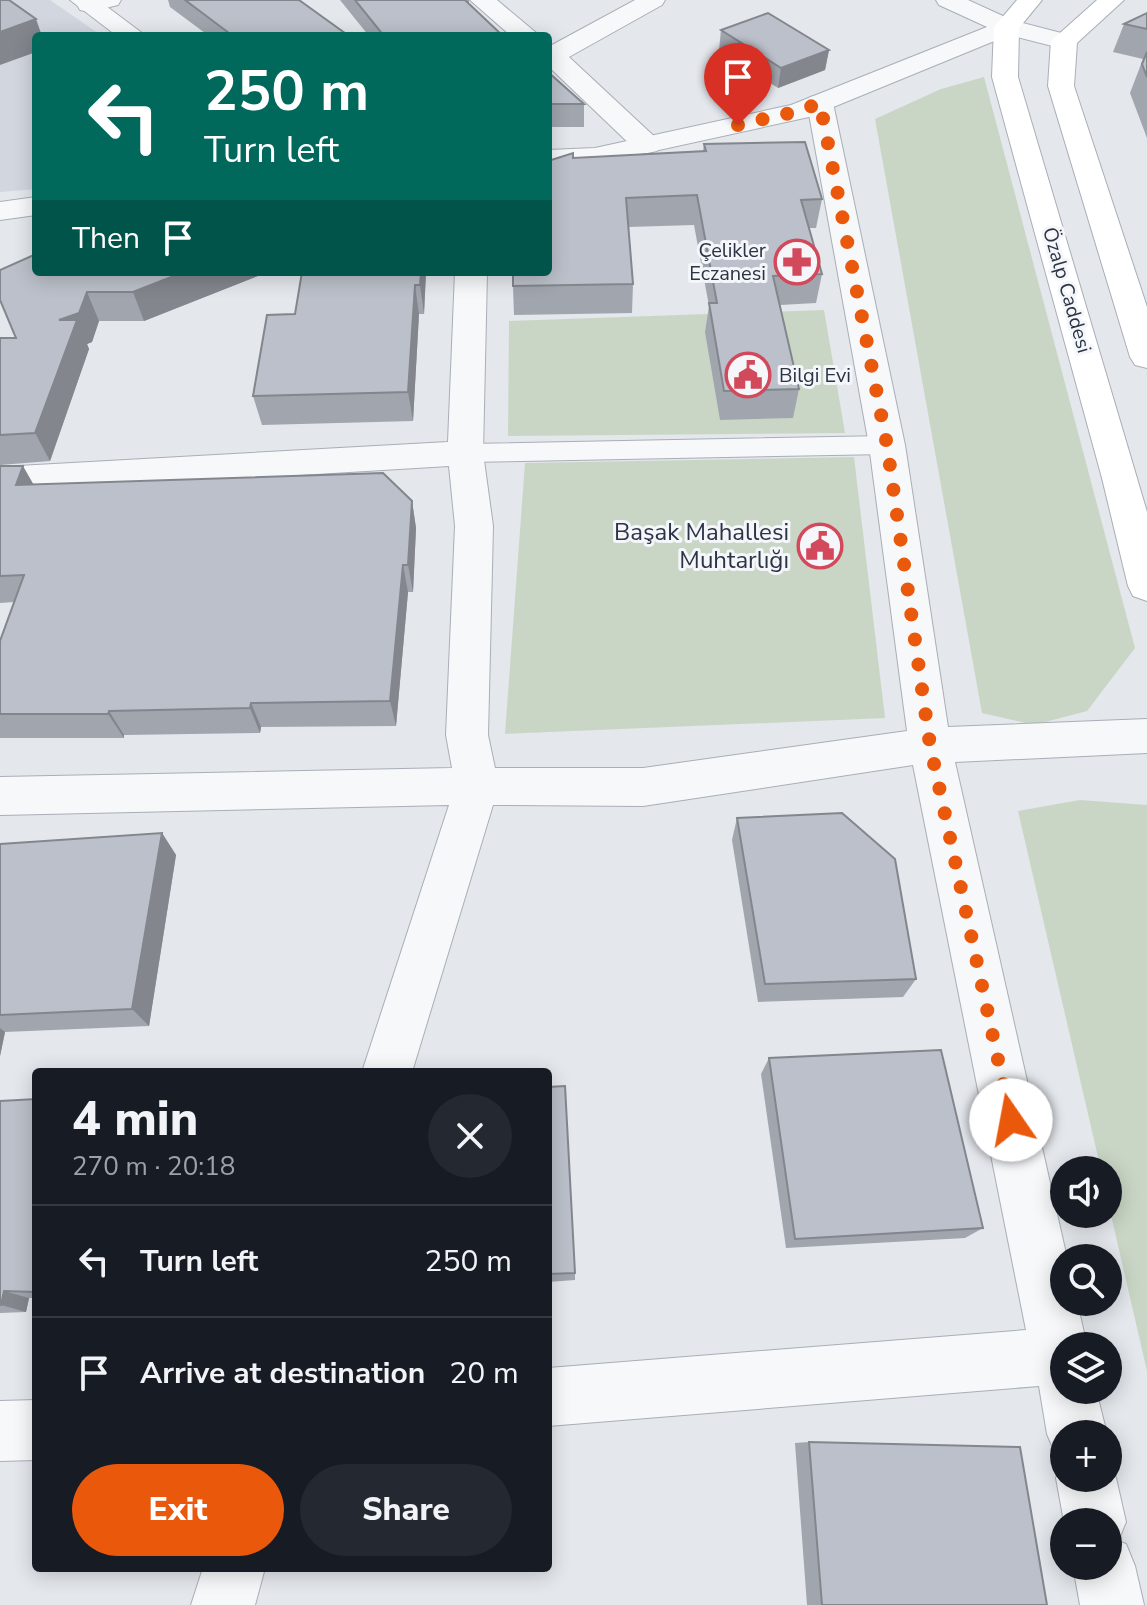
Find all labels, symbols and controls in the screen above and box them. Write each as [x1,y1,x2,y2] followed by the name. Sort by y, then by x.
[704,43,772,125] pin
[204,53,369,130] text: 250 m
[716,55,760,99] icon: arrive
[72,64,176,168] icon: left
[204,126,339,175] text: Turn left
[156,216,200,260] icon: arrive
[72,218,140,259] text: Then
[1036,224,1098,356] street label: Özalp Caddesi
[689,237,766,287] place label: Çelikler Eczanesi
[773,238,821,286] pharmacy icon: Çelikler Eczanesi
[724,351,772,399] public building icon: Bilgi Evi
[779,362,851,389] place label: Bilgi Evi
[614,516,789,576] place label: Başak Mahallesi Muhtarlığı
[796,522,844,570] public building icon: Başak Mahallesi Muhtarlığı
[969,1078,1053,1162] position arrow
[72,1086,198,1152] text: 4 min
[428,1094,512,1178] button: close
[72,1149,235,1184] text: 270 m · 20:18
[1050,1156,1122,1580] map controls
[1050,1156,1122,1228] button: sound
[72,1239,116,1283] icon: left
[140,1241,258,1282] text: Turn left
[425,1241,512,1282] text: 250 m
[1050,1244,1122,1316] button: search
[1050,1332,1122,1404] button: layers
[72,1351,116,1395] icon: arrive
[140,1353,425,1394] text: Arrive at destination
[449,1353,519,1394] text: 20 m
[1050,1420,1122,1492] button: +
[72,1464,284,1556] button: Exit
[300,1464,512,1556] button: Share
[1050,1508,1122,1580] button: −

